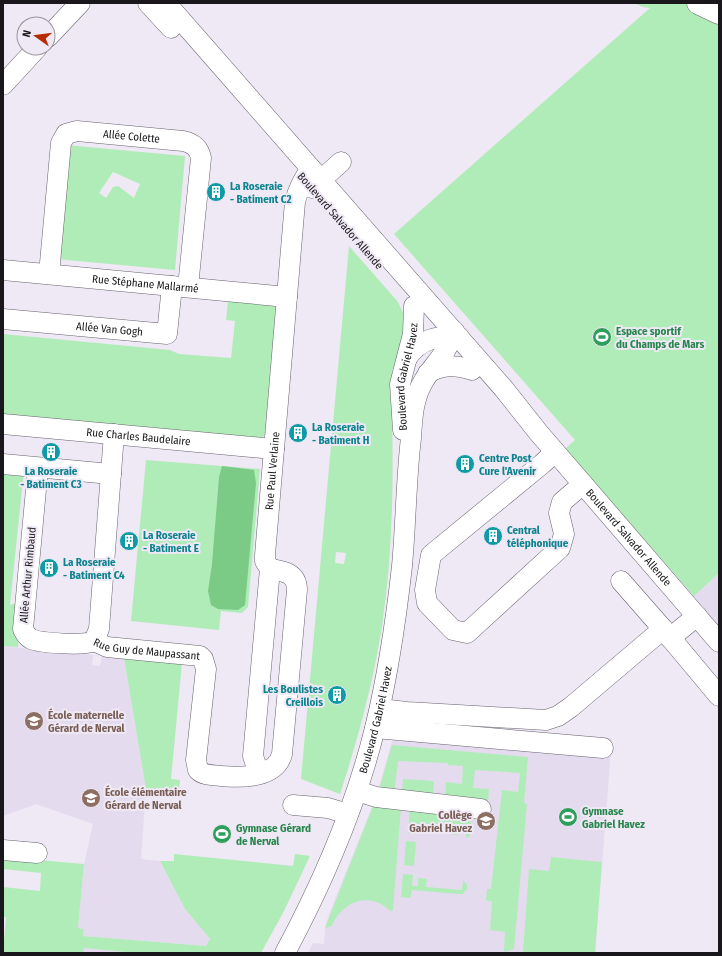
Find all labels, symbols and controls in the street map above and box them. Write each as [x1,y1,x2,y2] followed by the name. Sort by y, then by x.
[16,16,56,56] north arrow
[20,29,34,38] text: N
[103,127,160,145] street label: Allée Colette
[294,170,386,272] street label: Boulevard Salvador Allende
[230,180,292,206] place label: La Roseraie - Batiment C2
[205,181,227,203] building icon: La Roseraie - Batiment C2
[91,272,199,295] street label: Rue Stéphane Mallarmé
[76,319,144,338] street label: Allée Van Gogh
[393,322,420,431] street label: Boulevard Gabriel Havez
[616,325,705,351] place label: Espace sportif du Champs de Mars
[591,326,613,348] sports icon: Espace sportif du Champs de Mars
[312,421,370,447] place label: La Roseraie - Batiment H
[287,422,309,444] building icon: La Roseraie - Batiment H
[86,425,191,448] street label: Rue Charles Baudelaire
[262,431,282,511] street label: Rue Paul Verlaine
[40,441,62,463] building icon: La Roseraie - Batiment C3
[479,452,537,478] place label: Centre Post Cure l'Avenir
[454,453,476,475] building icon: Centre Post Cure l'Avenir
[20,465,82,491] place label: La Roseraie - Batiment C3
[583,486,674,589] street label: Boulevard Salvador Allende
[507,524,569,550] place label: Central téléphonique
[482,525,504,547] building icon: Central téléphonique
[17,527,39,623] street label: Allée Arthur Rimbaud
[143,529,199,555] place label: La Roseraie - Batiment E
[118,530,140,552] building icon: La Roseraie - Batiment E
[63,556,125,582] place label: La Roseraie - Batiment C4
[38,557,60,579] building icon: La Roseraie - Batiment C4
[92,635,201,663] street label: Rue Guy de Maupassant
[356,665,394,775] street label: Boulevard Gabriel Havez
[263,683,323,709] place label: Les Boulistes Creillois
[326,684,348,706] building icon: Les Boulistes Creillois
[48,708,126,735] place label: École maternelle Gérard de Nerval
[23,710,45,732] school or university icon: École maternelle Gérard de Nerval
[105,785,187,812] place label: École élémentaire Gérard de Nerval
[80,787,102,809] school or university icon: École élémentaire Gérard de Nerval
[582,805,645,831] place label: Gymnase Gabriel Havez
[557,806,579,828] sports icon: Gymnase Gabriel Havez
[409,809,472,835] place label: Collège Gabriel Havez
[475,810,497,832] school or university icon: Collège Gabriel Havez
[236,822,311,848] place label: Gymnase Gérard de Nerval
[211,823,233,845] sports icon: Gymnase Gérard de Nerval

